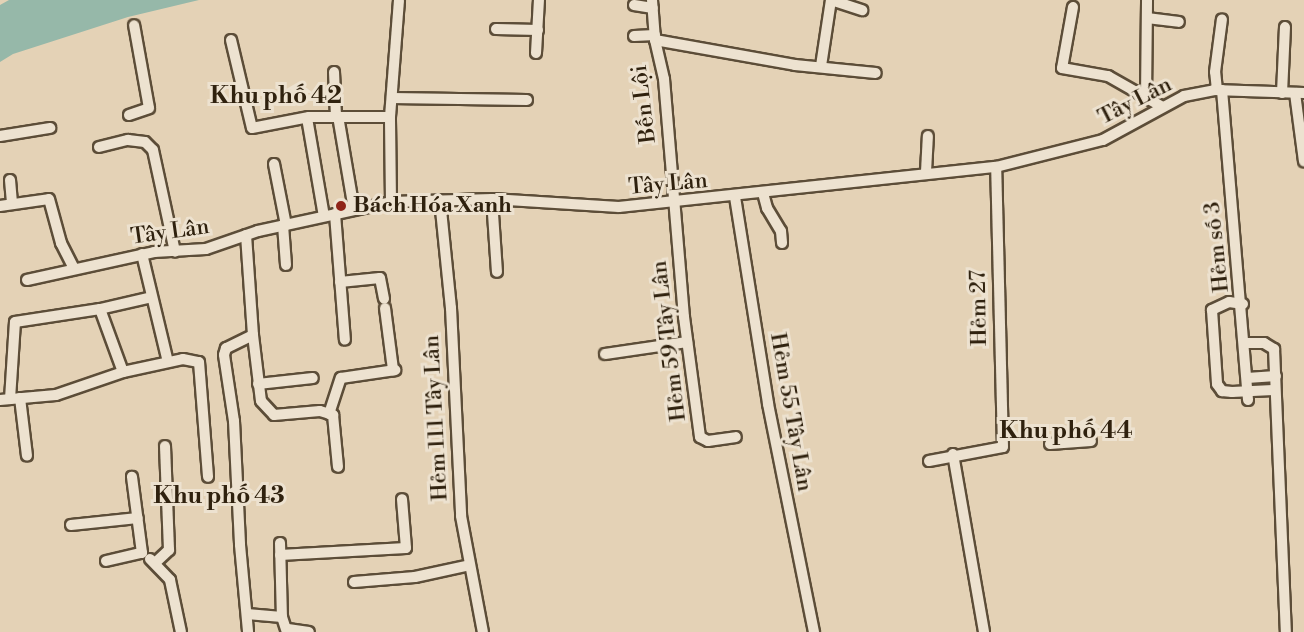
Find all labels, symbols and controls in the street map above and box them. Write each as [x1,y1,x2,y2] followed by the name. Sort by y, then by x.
[626,63,662,145] street label: Bến Lội
[1094,71,1176,131] street label: Tây Lân
[210,83,342,111] district label: Khu phố 42
[627,167,709,201] street label: Tây Lân
[353,193,512,219] place label: Bách Hóa Xanh
[334,199,348,213] marker: Bách Hóa Xanh
[1199,200,1235,294] street label: Hẻm số 3
[129,213,211,251] street label: Tây Lân
[646,259,692,423] street label: Hẻm 59 Tây Lân
[965,270,993,346] street label: Hẻm 27
[764,331,818,493] street label: Hẻm 55 Tây Lân
[418,334,454,502] street label: Hẻm 111 Tây Lân
[999,418,1133,446] district label: Khu phố 44
[153,483,285,511] district label: Khu phố 43

